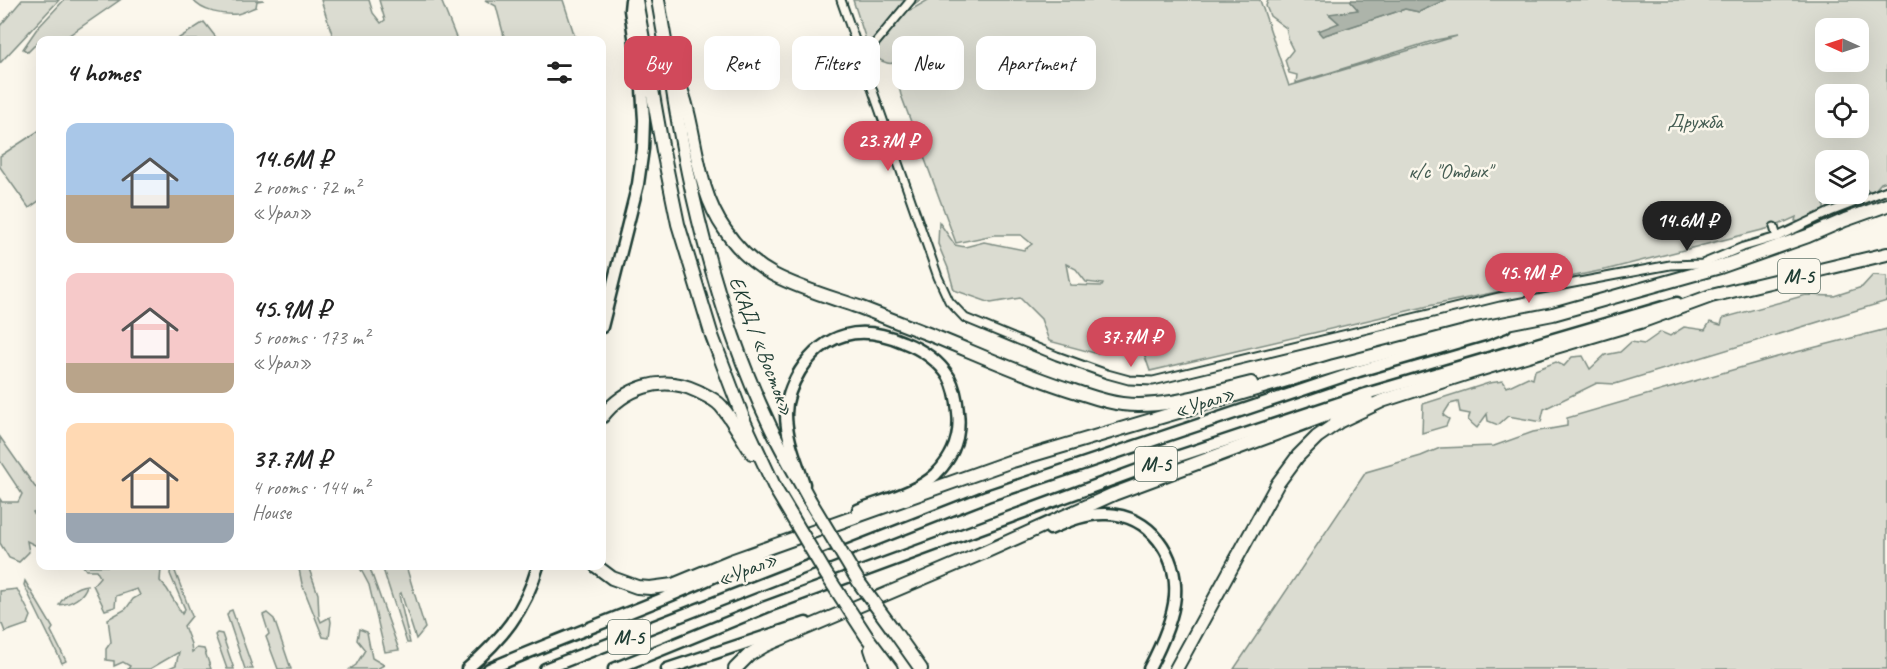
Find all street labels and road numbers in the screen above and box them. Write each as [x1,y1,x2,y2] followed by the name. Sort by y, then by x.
[1778,259,1820,293] road number: М-5
[723,273,801,419] street label: ЕКАД / «Восток»
[1170,380,1238,424] street label: «Урал»
[1135,447,1177,481] road number: М-5
[713,546,781,592] street label: «Урал»
[608,620,650,654] road number: М-5

